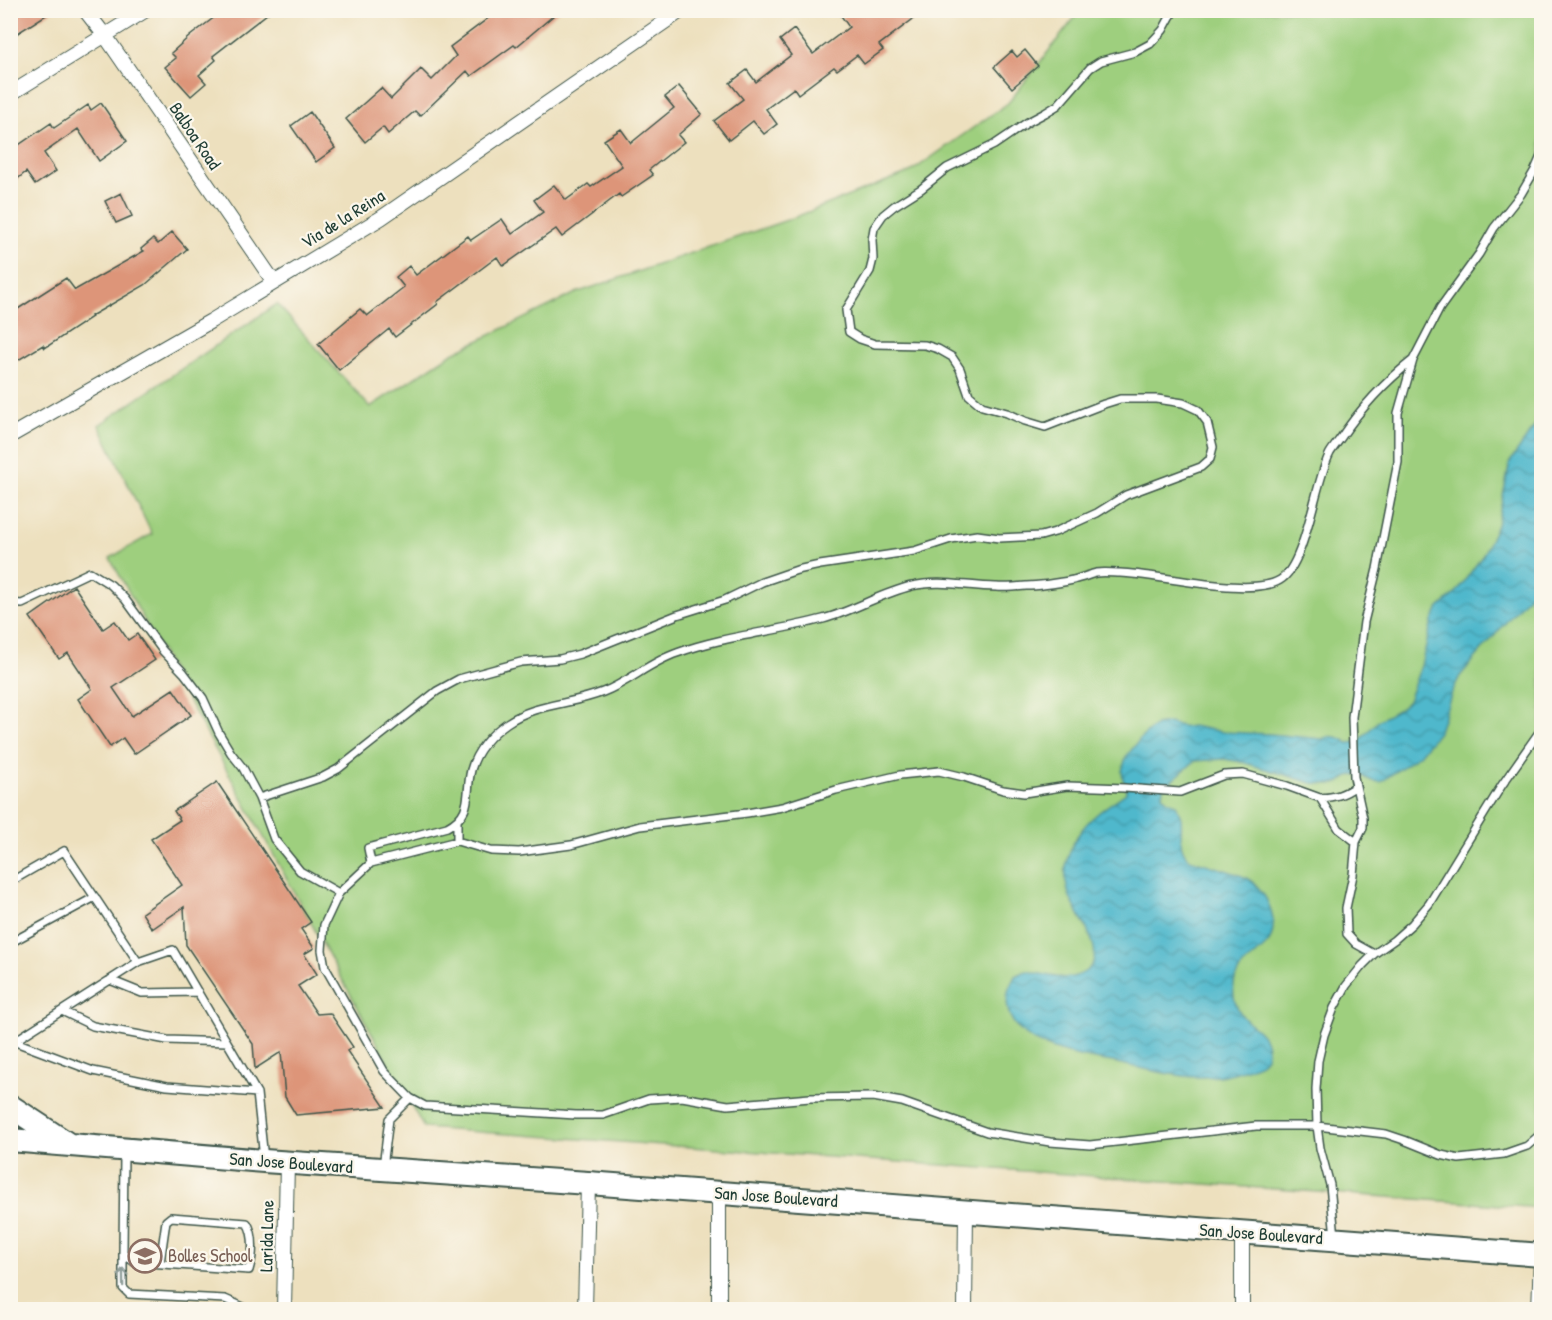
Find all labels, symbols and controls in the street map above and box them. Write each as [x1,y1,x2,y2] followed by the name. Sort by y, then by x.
[164,97,227,174] street label: Balboa Road
[296,183,389,254] street label: Via de la Reina
[229,1146,353,1179] street label: San Jose Boulevard
[714,1180,838,1213] street label: San Jose Boulevard
[253,1200,280,1272] street label: Larida Lane
[1199,1217,1323,1250] street label: San Jose Boulevard
[127,1238,163,1274] school or university icon: Bolles School
[168,1243,253,1268] place label: Bolles School
[117,1268,129,1288] one-way arrow

